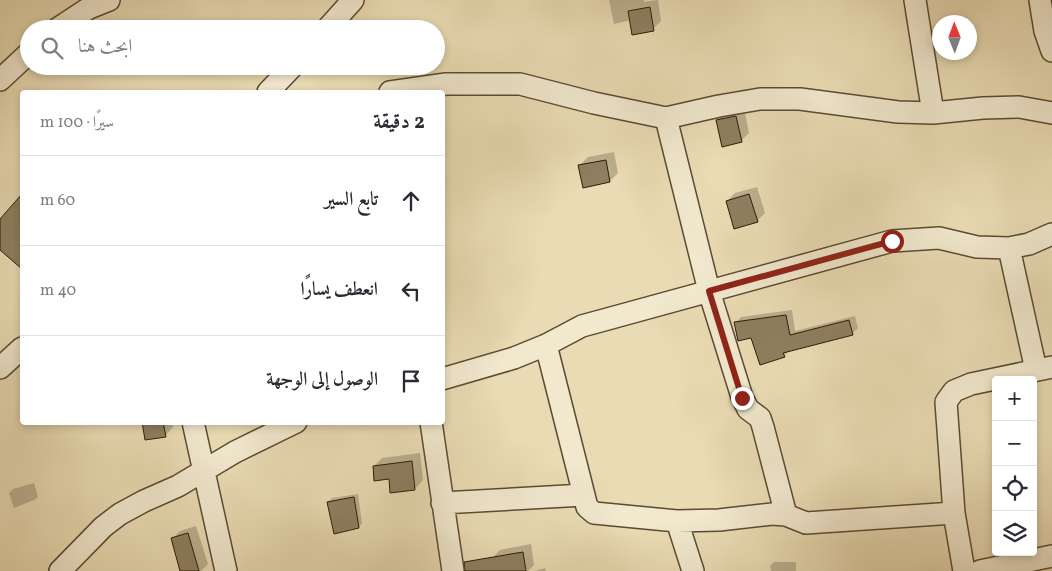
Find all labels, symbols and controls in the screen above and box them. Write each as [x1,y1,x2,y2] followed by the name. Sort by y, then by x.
[932,15,977,60] north arrow
[20,20,445,75] search box
[38,34,66,62] icon: search
[78,34,132,60] text: ابحث هنا
[373,108,425,137] text: 2 دقيقة
[40,112,114,134] text: سيرًا · 100 m
[325,187,378,213] text: تابع السير
[397,187,425,215] icon: ahead
[40,190,75,212] text: 60 m
[881,230,904,253] route start
[300,277,378,303] text: انعطف يسارًا
[397,277,425,305] icon: left
[40,280,76,302] text: 40 m
[266,367,378,393] text: الوصول إلى الوجهة
[397,367,425,395] icon: arrive
[992,376,1037,556] map controls
[992,376,1037,421] button: +
[731,387,754,410] route end
[992,421,1037,466] button: −
[992,466,1037,511] button: locate
[992,511,1037,556] button: layers

